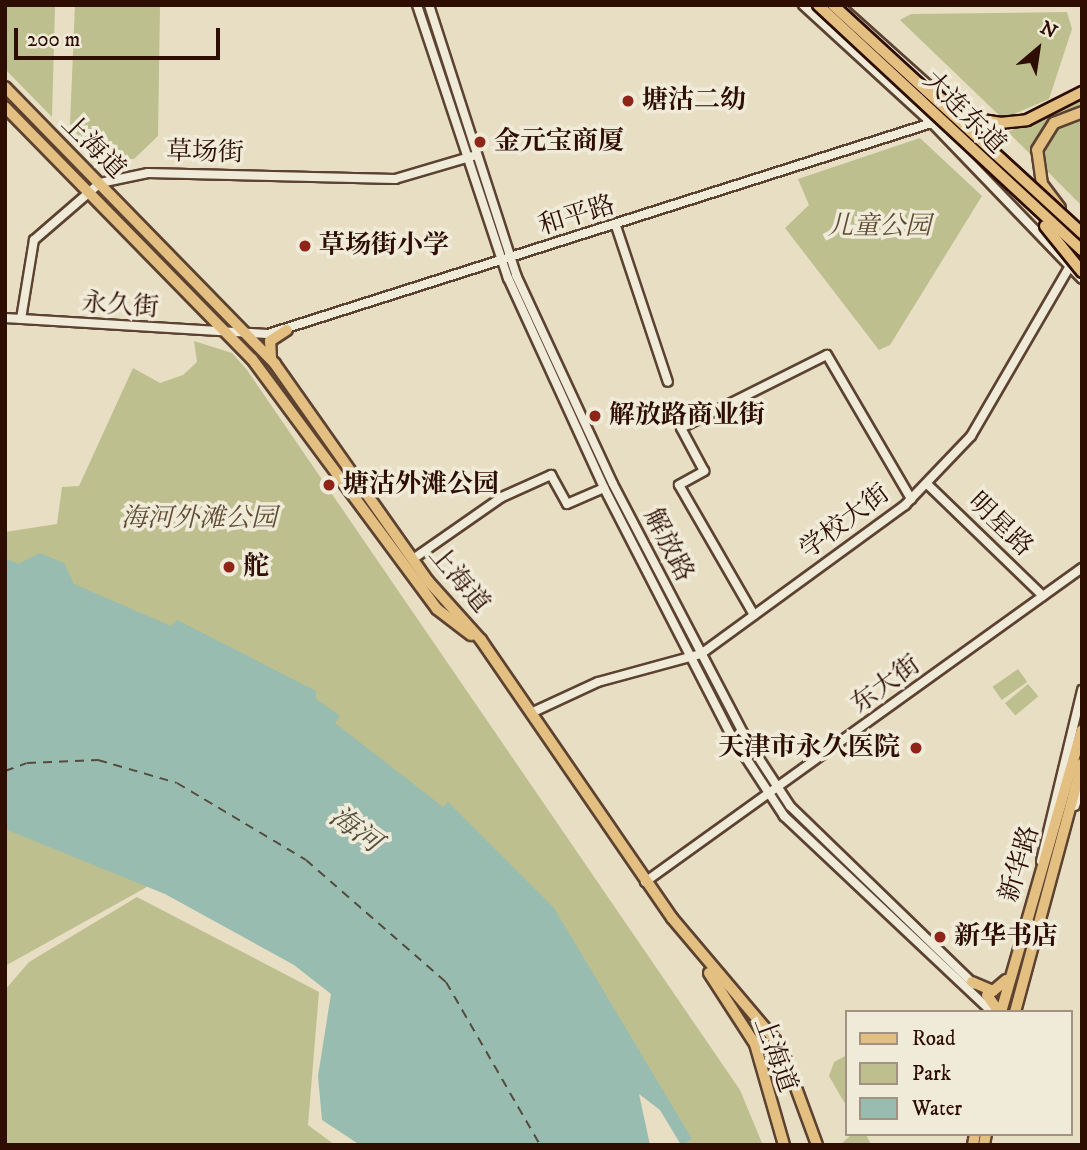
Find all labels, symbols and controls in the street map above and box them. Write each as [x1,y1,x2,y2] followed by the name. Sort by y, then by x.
[18,14,224,58] scale bar
[1003,14,1073,84] north arrow
[1036,16,1061,44] text: N
[27,27,80,53] text: 200 m
[916,65,1012,161] street label: 大连东道
[642,85,746,117] place label: 塘沽二幼
[620,93,636,109] marker: 塘沽二幼
[54,108,132,186] street label: 上海道
[494,126,624,158] place label: 金元宝商厦
[472,134,488,150] marker: 金元宝商厦
[166,137,244,169] street label: 草场街
[535,190,619,242] street label: 和平路
[827,211,931,243] park label: 儿童公园
[319,230,449,262] place label: 草场街小学
[297,238,313,254] marker: 草场街小学
[80,288,160,324] street label: 永久街
[609,400,765,432] place label: 解放路商业街
[587,408,603,424] marker: 解放路商业街
[343,469,499,501] place label: 塘沽外滩公园
[321,477,337,493] marker: 塘沽外滩公园
[794,478,896,566] street label: 学校大街
[961,487,1039,563] street label: 明星路
[121,503,277,535] park label: 海河外滩公园
[636,503,700,587] street label: 解放路
[422,540,496,620] street label: 上海道
[243,551,269,583] place label: 舵
[221,559,237,575] marker: 舵
[845,649,927,721] street label: 东大街
[718,732,900,764] place label: 天津市永久医院
[906,738,926,758] marker: 天津市永久医院
[322,800,388,860] water label: 海河
[994,822,1046,906] street label: 新华路
[954,921,1058,953] place label: 新华书店
[932,929,948,945] marker: 新华书店
[846,1010,1073,1136] legend
[747,1013,803,1097] street label: 上海道
[912,1026,956,1052] text: Road
[912,1061,951,1087] text: Park
[912,1096,962,1122] text: Water

